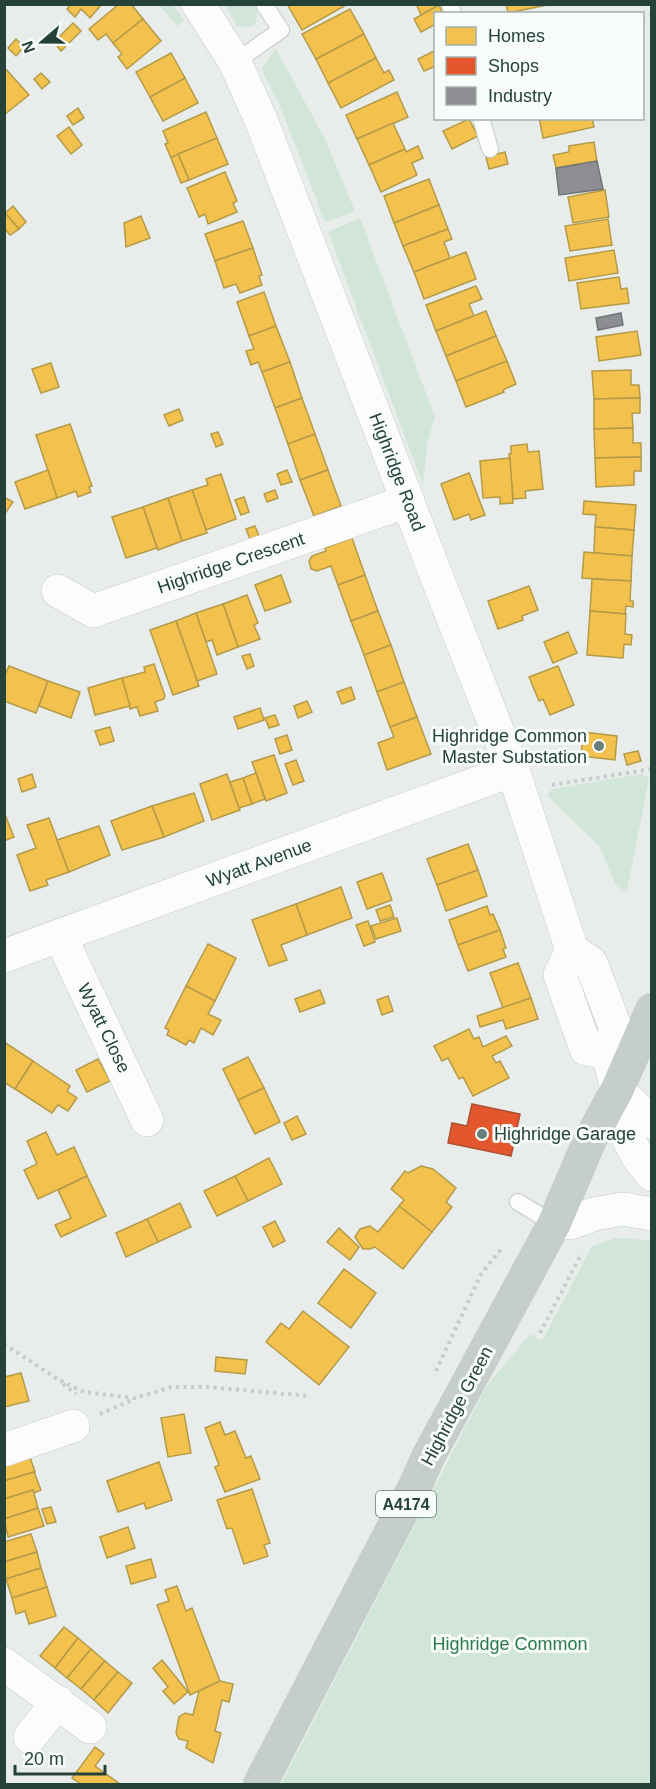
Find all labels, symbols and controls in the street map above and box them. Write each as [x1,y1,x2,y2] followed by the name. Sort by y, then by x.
[12,12,72,72] north arrow
[434,12,644,120] legend
[488,26,545,46] text: Homes
[18,39,38,55] text: N
[488,56,539,76] text: Shops
[488,86,552,106] text: Industry
[365,410,429,534] street label: Highridge Road
[155,528,307,598] street label: Highridge Crescent
[432,726,587,767] place label: Highridge Common Master Substation
[592,739,606,753] marker: Highridge Common Master Substation
[204,835,314,891] street label: Wyatt Avenue
[74,980,134,1076] street label: Wyatt Close
[494,1124,636,1144] place label: Highridge Garage
[475,1127,489,1141] marker: Highridge Garage
[417,1343,497,1469] street label: Highridge Green
[376,1491,436,1517] road number: A4174
[432,1634,588,1654] park label: Highridge Common
[15,1738,105,1776] scale bar
[24,1749,64,1769] text: 20 m

